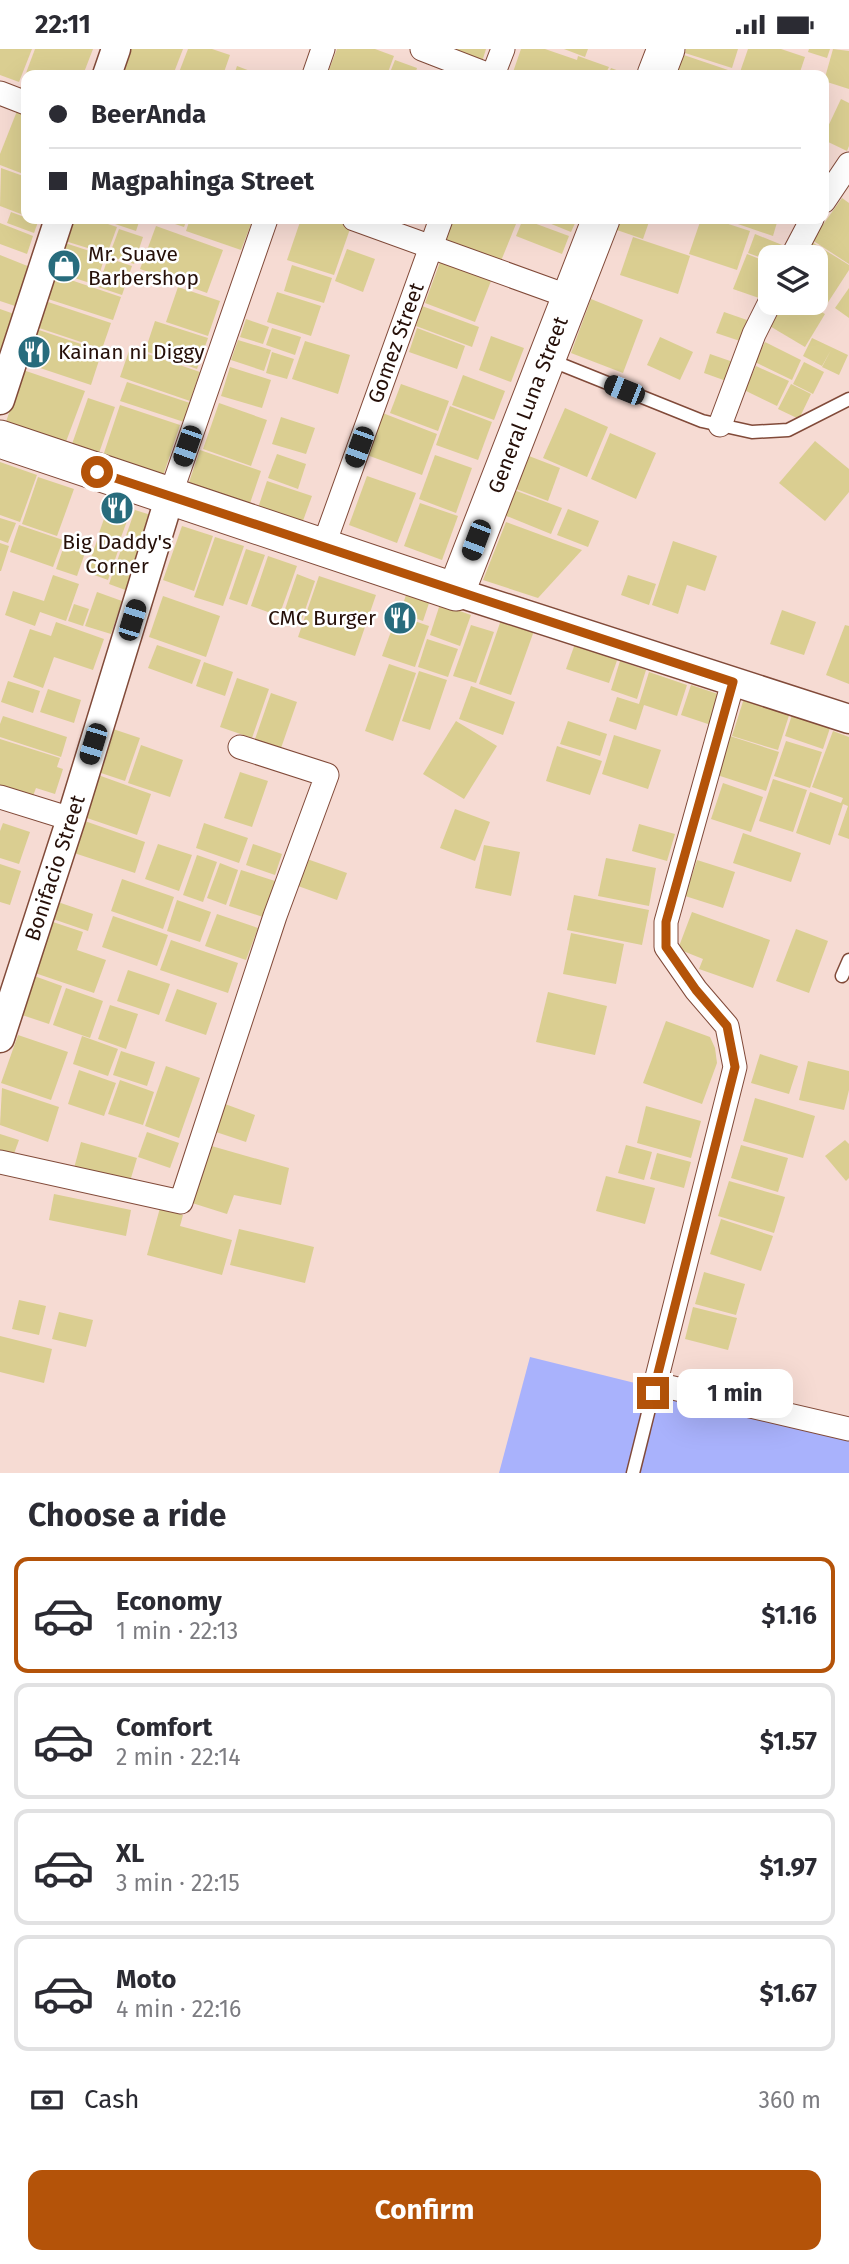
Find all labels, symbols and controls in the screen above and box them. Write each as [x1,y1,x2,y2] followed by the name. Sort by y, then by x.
[35,9,91,40] text: 22:11
[91,99,206,130] text: BeerAnda
[91,166,314,197] text: Magpahinga Street
[88,241,199,291] place label: Mr. Suave Barbershop
[758,245,828,315] map controls
[758,245,828,315] button: layers
[45,247,83,285] shop icon: Mr. Suave Barbershop
[362,279,430,407] street label: Gomez Street
[482,312,574,497] street label: General Luna Street
[15,333,53,371] restaurant icon: Kainan ni Diggy
[58,339,205,365] place label: Kainan ni Diggy
[601,372,648,408] car
[171,423,204,469] car
[342,424,377,470] car
[81,456,113,488] route start
[98,489,136,527] restaurant icon: Big Daddy's Corner
[459,517,494,563] car
[62,529,172,579] place label: Big Daddy's Corner
[116,597,149,643] car
[381,599,419,637] restaurant icon: CMC Burger
[268,605,376,631] place label: CMC Burger
[77,721,110,767] car
[19,791,91,944] street label: Bonifacio Street
[678,1369,793,1417] callout: 1 min
[637,1377,669,1409] route end
[707,1379,763,1407] text: 1 min
[28,1496,226,1534] text: Choose a ride
[32,1584,95,1647] icon: car
[116,1586,222,1617] text: Economy
[761,1600,817,1631] text: $1.16
[116,1617,238,1645] text: 1 min · 22:13
[32,1710,95,1773] icon: car
[116,1712,212,1743] text: Comfort
[760,1726,817,1757] text: $1.57
[116,1743,240,1771] text: 2 min · 22:14
[32,1836,95,1899] icon: car
[116,1838,144,1869] text: XL
[760,1852,817,1883] text: $1.97
[116,1869,240,1897] text: 3 min · 22:15
[32,1962,95,2025] icon: car
[116,1964,176,1995] text: Moto
[759,1978,817,2009] text: $1.67
[116,1995,241,2023] text: 4 min · 22:16
[28,2081,66,2119] icon: cash
[84,2084,140,2115] text: Cash
[759,2086,821,2114] text: 360 m
[28,2170,821,2250] button: Confirm

